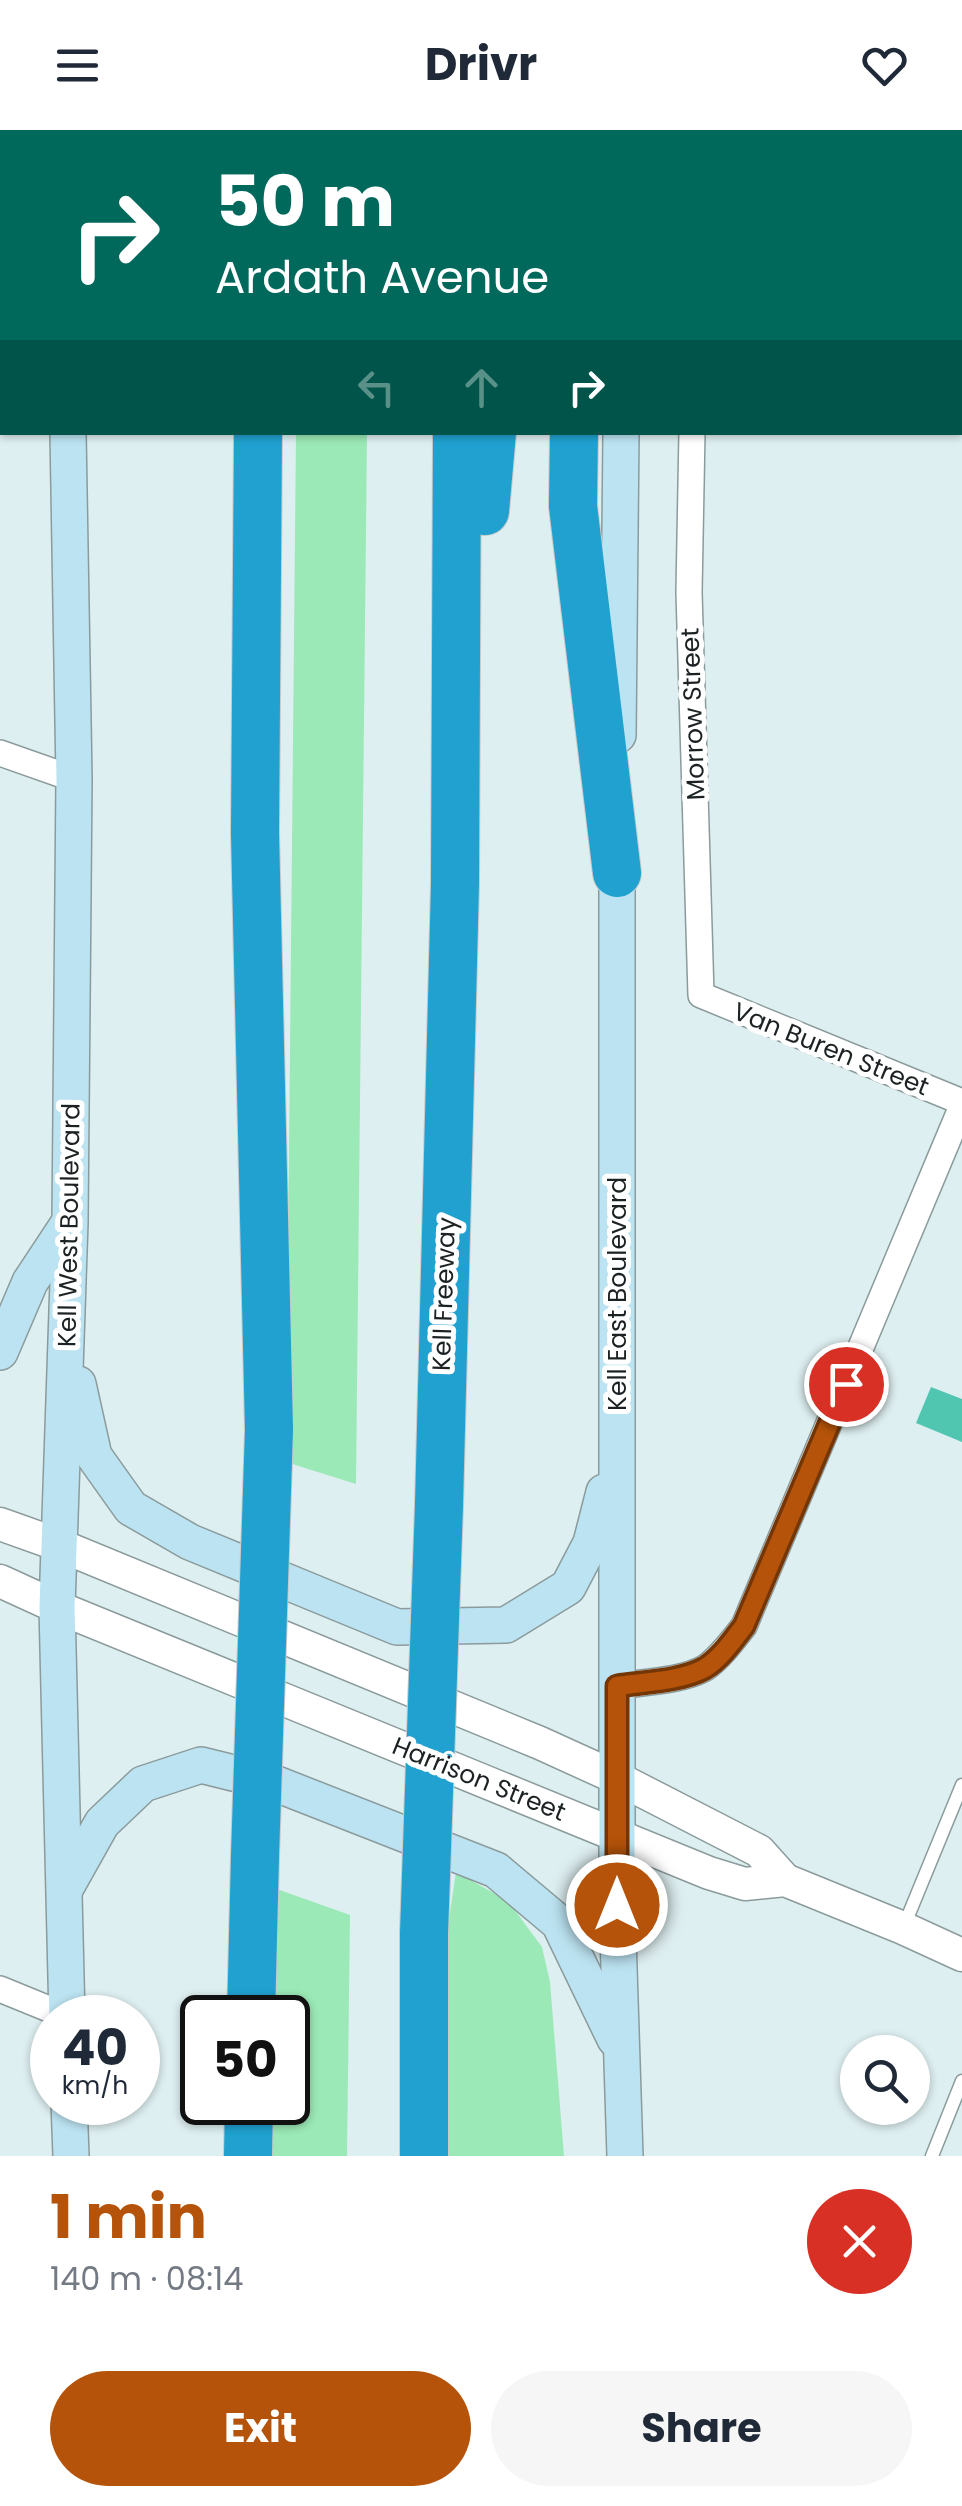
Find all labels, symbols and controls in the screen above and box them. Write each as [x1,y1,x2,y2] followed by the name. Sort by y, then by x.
[425,33,537,96] text: Drivr
[50,38,105,93] icon: menu
[857,38,912,93] icon: heart
[215,152,395,251] text: 50 m
[50,170,180,300] icon: right
[215,246,549,309] text: Ardath Avenue
[349,360,404,415] icon: left
[454,360,509,415] icon: ahead
[559,360,614,415] icon: right
[672,627,714,801] street label: Morrow Street
[728,994,934,1104] street label: Van Buren Street
[49,1103,89,1347] street label: Kell West Boulevard
[600,1177,635,1411] street label: Kell East Boulevard
[424,1217,464,1371] street label: Kell Freeway
[804,1342,889,1427] pin
[819,1357,874,1412] icon: arrive
[387,1728,571,1830] street label: Harrison Street
[565,1853,669,1957] position arrow
[180,1995,310,2125] speed limit sign: 50
[62,2012,128,2083] text: 40
[840,2035,930,2125] map controls
[840,2035,930,2125] button: search
[62,2068,128,2103] text: km/h
[50,2175,207,2259] text: 1 min
[807,2189,912,2294] button: close
[50,2256,243,2301] text: 140 m · 08:14
[50,2371,471,2486] button: Exit
[491,2371,912,2486] button: Share

